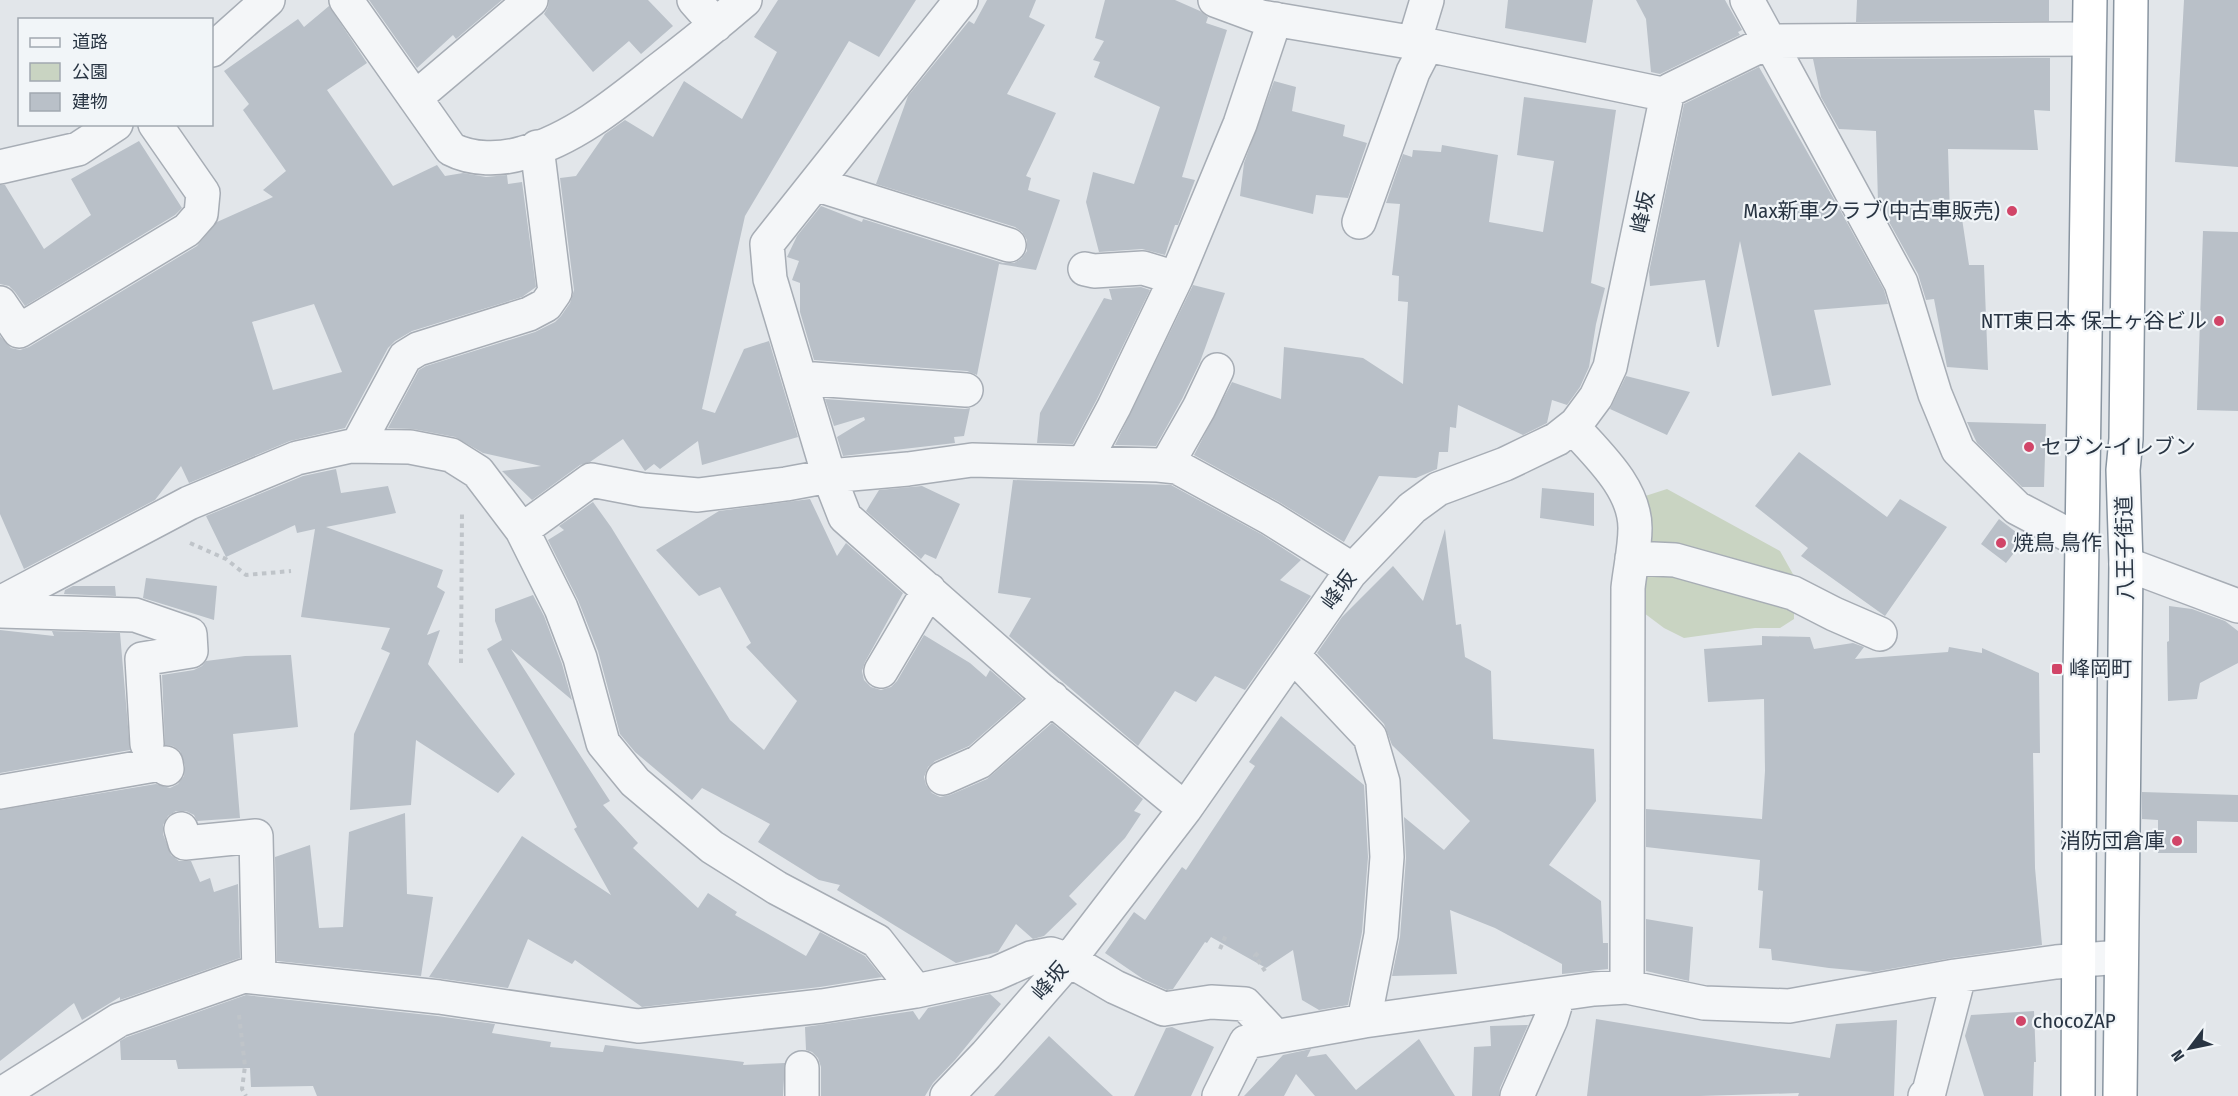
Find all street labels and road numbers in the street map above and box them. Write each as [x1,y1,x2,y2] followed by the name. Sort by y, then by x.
[1626,189,1660,235] street label: 峰坂
[2111,495,2139,601] street label: 八王子街道
[1316,565,1362,615] street label: 峰坂
[1026,957,1074,1005] street label: 峰坂

